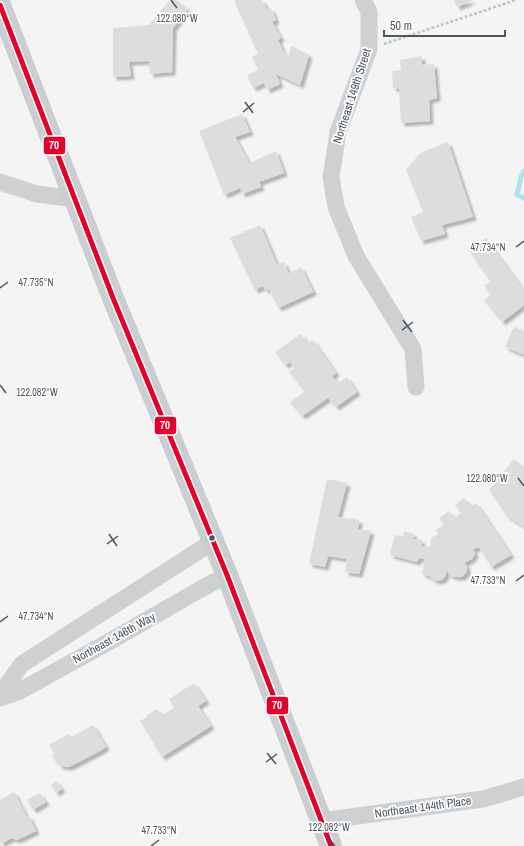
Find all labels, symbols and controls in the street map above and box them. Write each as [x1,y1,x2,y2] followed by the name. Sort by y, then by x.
[156,12,198,25] text: 122.080°W
[384,12,505,38] scale bar
[390,18,412,34] text: 50 m
[329,46,375,146] street label: Northeast 149th Street
[43,136,66,155] line badge: 70
[49,138,59,152] text: 70
[471,241,506,254] text: 47.734°N
[19,276,54,289] text: 47.735°N
[16,386,58,399] text: 122.082°W
[154,416,177,435] line badge: 70
[160,418,170,432] text: 70
[466,472,508,485] text: 122.080°W
[207,533,217,543] unlabelled marker
[471,574,506,587] text: 47.733°N
[70,609,158,667] street label: Northeast 146th Way
[19,610,54,623] text: 47.734°N
[266,696,289,715] line badge: 70
[272,698,282,712] text: 70
[374,792,472,822] street label: Northeast 144th Place
[308,821,350,834] text: 122.082°W
[142,824,177,837] text: 47.733°N

